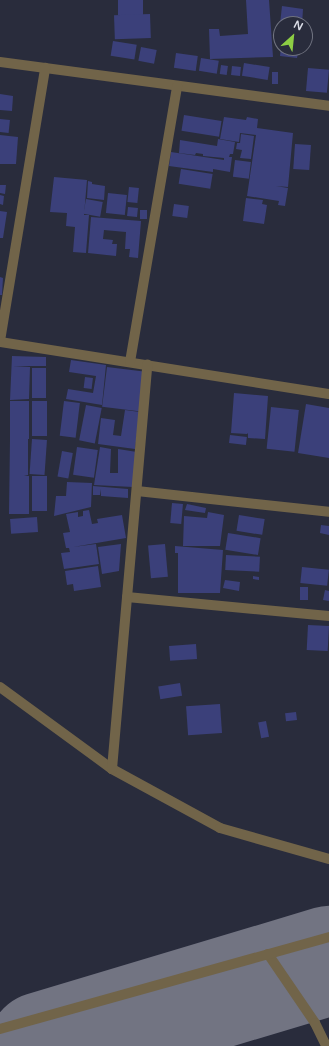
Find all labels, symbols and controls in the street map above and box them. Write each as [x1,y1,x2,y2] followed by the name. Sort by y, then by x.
[273,16,313,56] north arrow
[291,18,305,34] text: N

